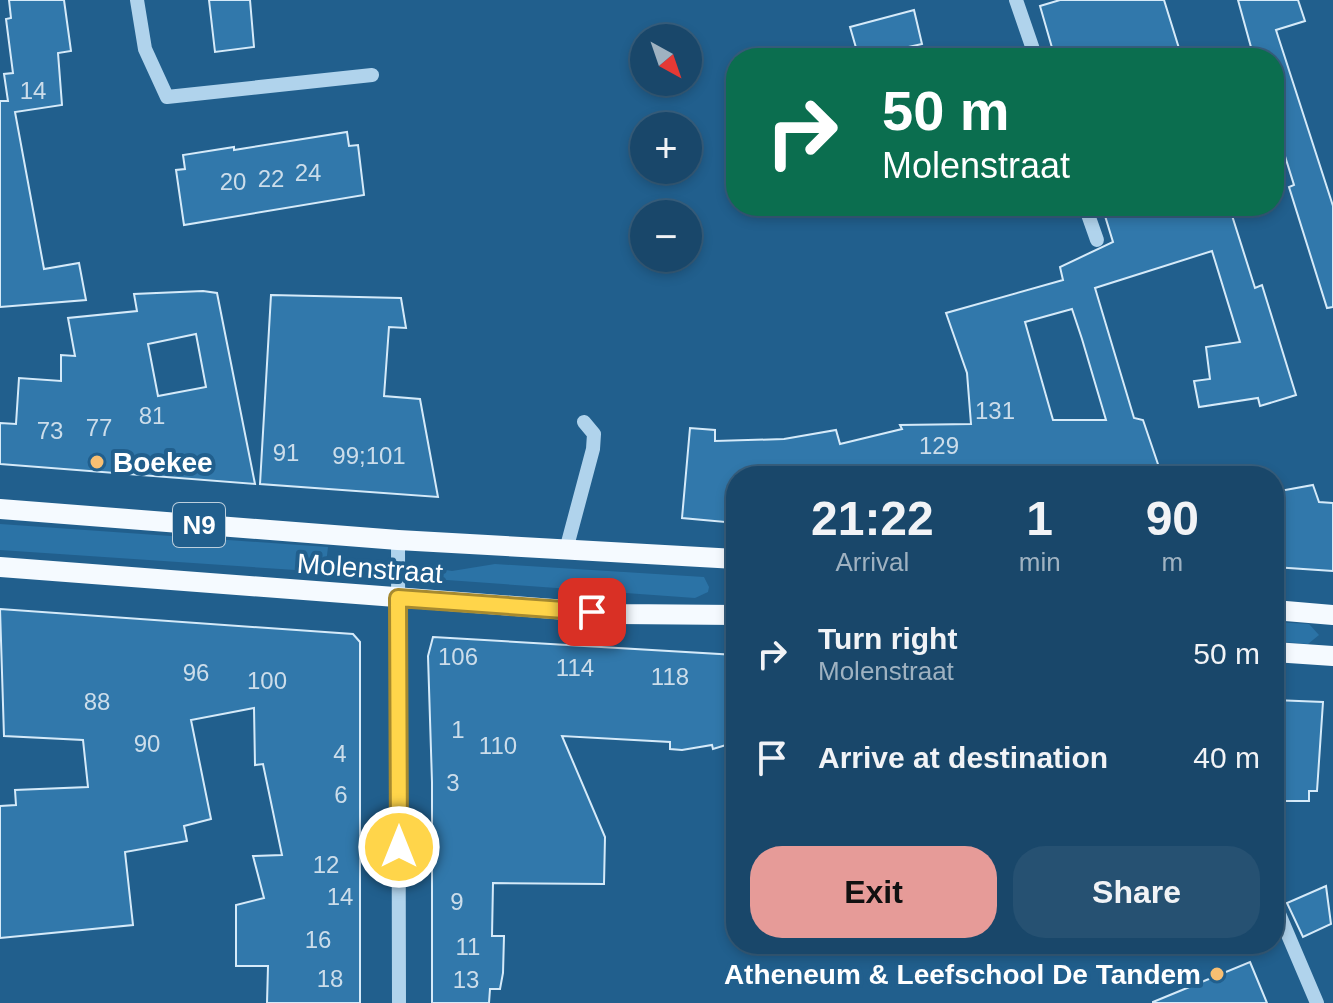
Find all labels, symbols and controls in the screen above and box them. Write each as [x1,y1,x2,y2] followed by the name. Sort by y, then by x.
[630,24,702,96] north arrow
[630,24,702,272] map controls
[20,77,46,104] house number: 14
[882,79,1010,142] text: 50 m
[750,80,854,184] icon: right
[630,112,702,184] button: +
[882,145,1070,186] text: Molenstraat
[295,159,321,186] house number: 24
[258,165,284,192] house number: 22
[220,168,246,195] house number: 20
[630,200,702,272] button: −
[975,397,1015,424] house number: 131
[139,402,165,429] house number: 81
[86,414,112,441] house number: 77
[37,417,63,444] house number: 73
[919,432,959,459] house number: 129
[273,439,299,466] house number: 91
[332,442,406,469] house number: 99;101
[113,447,213,478] place label: Boekee
[88,453,106,471] marker: Boekee
[811,492,934,545] text: 21:22
[1026,492,1053,545] text: 1
[1146,492,1199,545] text: 90
[173,503,225,547] road number: N9
[836,547,909,577] text: Arrival
[1019,547,1061,577] text: min
[1161,547,1183,577] text: m
[296,548,444,589] street label: Molenstraat
[558,578,626,646] pin
[570,590,614,634] icon: arrive
[818,622,957,655] text: Turn right
[750,632,794,676] icon: right
[1193,637,1260,670] text: 50 m
[438,643,478,670] house number: 106
[556,654,594,681] house number: 114
[818,656,954,686] text: Molenstraat
[183,659,209,686] house number: 96
[651,663,689,690] house number: 118
[247,667,287,694] house number: 100
[84,688,110,715] house number: 88
[451,716,465,743] house number: 1
[134,730,160,757] house number: 90
[479,732,517,759] house number: 110
[750,736,794,780] icon: arrive
[333,740,347,767] house number: 4
[818,741,1108,774] text: Arrive at destination
[1193,741,1260,774] text: 40 m
[446,769,460,796] house number: 3
[334,781,348,808] house number: 6
[357,805,441,889] position arrow
[750,846,997,938] button: Exit
[1013,846,1260,938] button: Share
[313,851,339,878] house number: 12
[327,883,353,910] house number: 14
[450,888,464,915] house number: 9
[305,926,331,953] house number: 16
[456,933,480,960] house number: 11
[724,959,1201,990] place label: Atheneum & Leefschool De Tandem
[317,965,343,992] house number: 18
[1208,965,1226,983] marker: Atheneum & Leefschool De Tandem
[453,966,479,993] house number: 13

